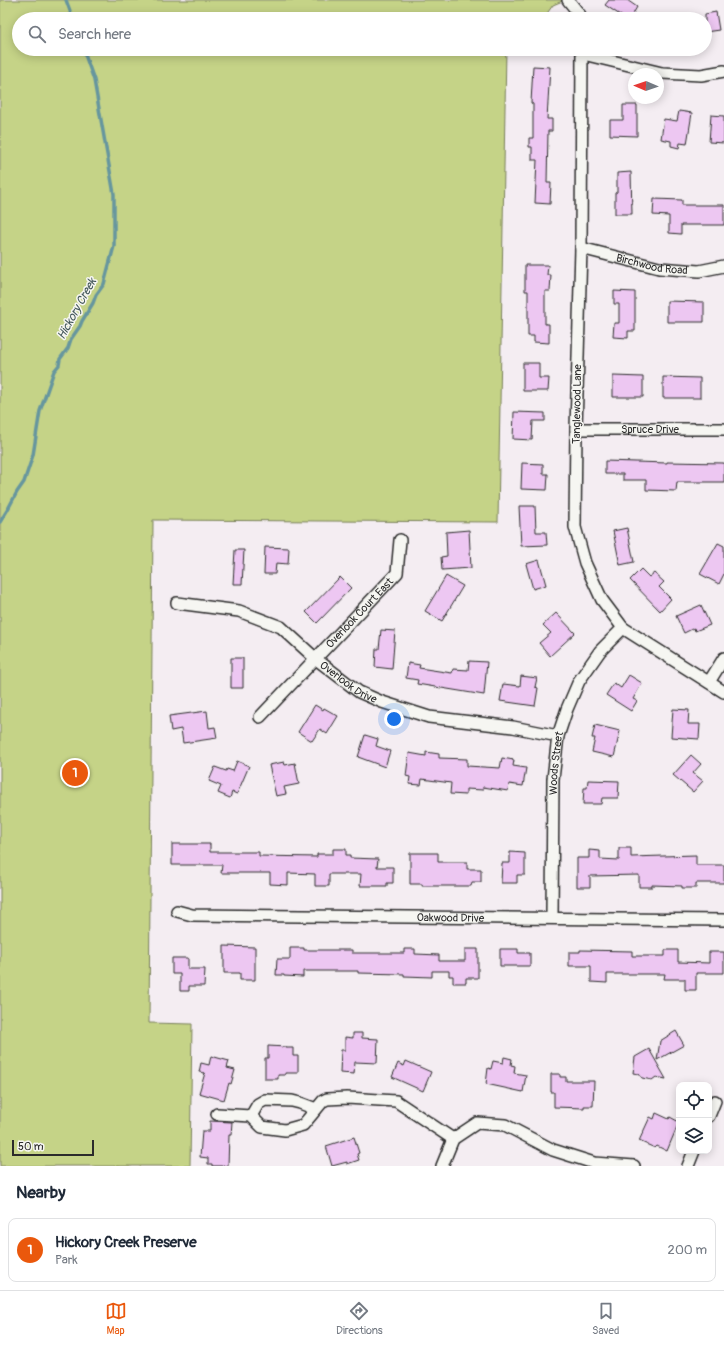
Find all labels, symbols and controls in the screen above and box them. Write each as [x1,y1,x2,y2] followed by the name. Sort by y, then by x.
[12,12,712,56] search box
[26,23,48,45] icon: search
[58,25,131,44] text: Search here
[628,68,664,104] north arrow
[615,251,688,277] street label: Birchwood Road
[54,275,100,342] water label: Hickory Creek
[570,363,584,444] street label: Tanglewood Lane
[621,423,680,436] street label: Spruce Drive
[323,574,396,650] street label: Overlook Court East
[318,658,380,706] street label: Overlook Drive
[384,709,404,729] your location
[546,729,566,795] street label: Woods Street
[62,758,88,788] pin: 1
[417,911,485,924] street label: Oakwood Drive
[676,1082,712,1154] map controls
[676,1082,712,1118] button: locate
[676,1118,712,1154] button: layers
[12,1138,94,1157] scale bar
[18,1140,44,1153] text: 50 m
[16,1182,65,1203] text: Nearby
[55,1233,197,1252] text: Hickory Creek Preserve
[27,1242,33,1258] text: 1
[668,1242,707,1258] text: 200 m
[55,1252,78,1268] text: Park
[105,1300,127,1337] tab: Map
[336,1300,383,1337] tab: Directions
[592,1300,619,1337] tab: Saved

